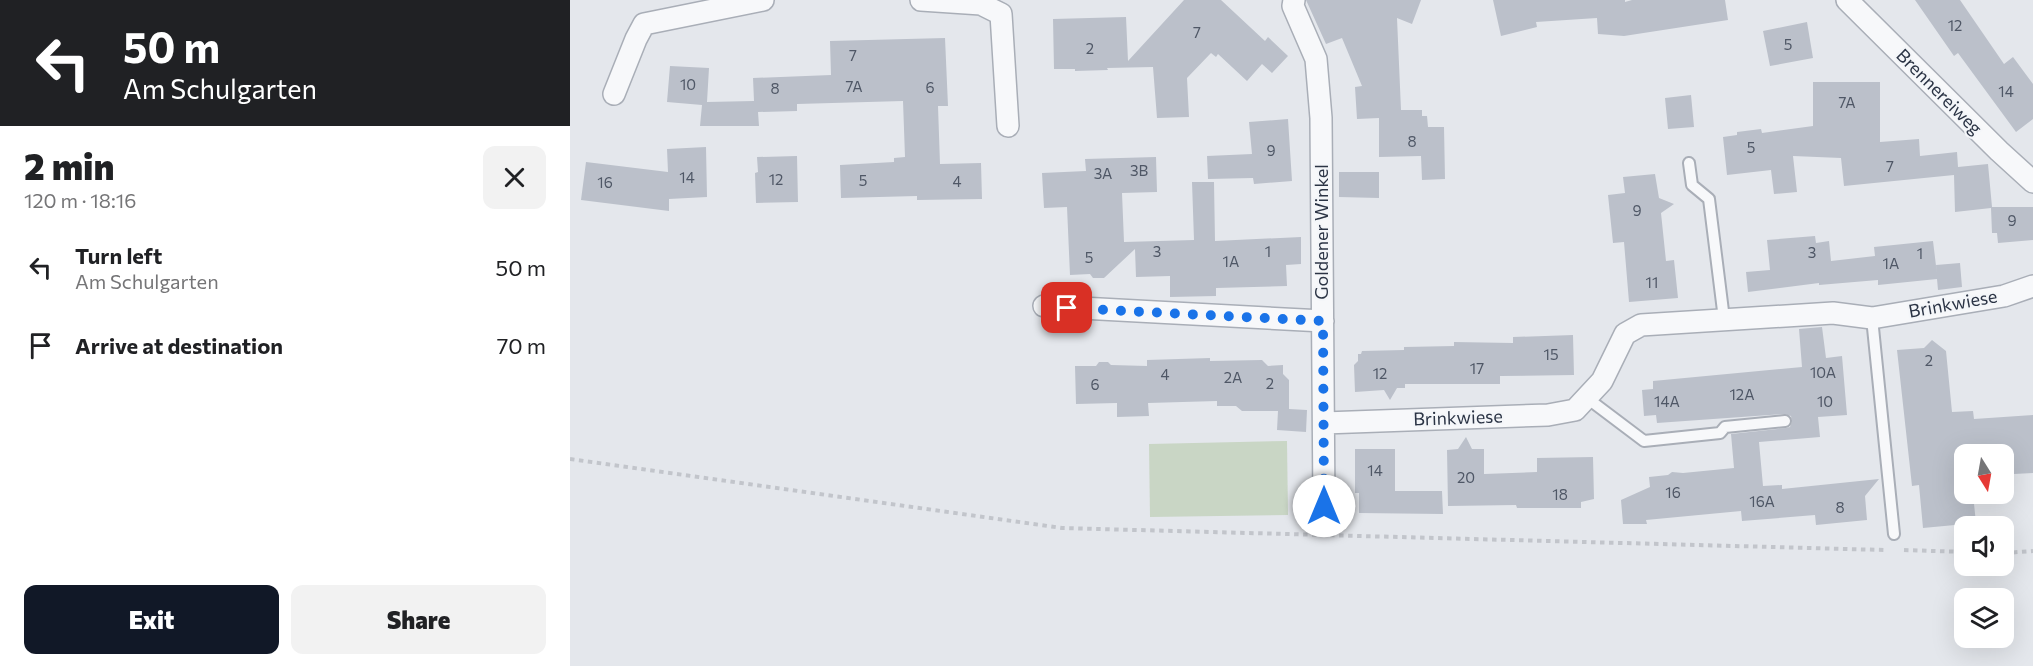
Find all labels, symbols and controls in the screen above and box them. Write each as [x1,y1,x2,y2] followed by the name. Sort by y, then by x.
[1948,16,1962,34] house number: 12
[123,20,220,72] text: 50 m
[1193,23,1201,41] house number: 7
[24,24,102,102] icon: left
[1784,35,1792,53] house number: 5
[1086,39,1094,57] house number: 2
[1892,44,1987,139] street label: Brennereiweg
[849,46,857,64] house number: 7
[123,72,317,105] text: Am Schulgarten
[680,75,696,93] house number: 10
[845,77,863,95] house number: 7A
[925,78,935,96] house number: 6
[770,79,780,97] house number: 8
[1998,82,2014,100] house number: 14
[1838,93,1856,111] house number: 7A
[1407,132,1417,150] house number: 8
[1747,138,1755,156] house number: 5
[1266,141,1276,159] house number: 9
[24,143,114,187] text: 2 min
[483,146,546,209] button: close
[1886,157,1894,175] house number: 7
[1130,161,1148,179] house number: 3B
[1094,164,1112,182] house number: 3A
[1310,164,1332,300] street label: Goldener Winkel
[679,168,695,186] house number: 14
[769,170,783,188] house number: 12
[859,171,867,189] house number: 5
[953,172,962,190] house number: 4
[597,173,613,191] house number: 16
[24,188,136,212] text: 120 m · 18:16
[1632,201,1642,219] house number: 9
[2007,211,2017,229] house number: 9
[75,242,162,269] text: Turn left
[1153,242,1161,260] house number: 3
[1265,242,1271,260] house number: 1
[1808,243,1816,261] house number: 3
[1917,244,1923,262] house number: 1
[1085,248,1093,266] house number: 5
[24,251,57,284] icon: left
[1223,252,1239,270] house number: 1A
[496,254,546,281] text: 50 m
[1883,254,1899,272] house number: 1A
[75,269,219,293] text: Am Schulgarten
[1646,273,1658,291] house number: 11
[1041,282,1092,333] pin
[1907,284,1999,322] street label: Brinkwiese
[1050,291,1083,324] icon: arrive
[24,329,57,362] icon: arrive
[75,332,283,359] text: Arrive at destination
[497,332,546,359] text: 70 m
[1543,345,1559,363] house number: 15
[1925,351,1933,369] house number: 2
[1470,359,1484,377] house number: 17
[1810,363,1836,381] house number: 10A
[1373,364,1387,382] house number: 12
[1161,365,1170,383] house number: 4
[1224,368,1242,386] house number: 2A
[1266,374,1274,392] house number: 2
[1090,375,1100,393] house number: 6
[1729,385,1755,403] house number: 12A
[1654,392,1680,410] house number: 14A
[1817,392,1833,410] house number: 10
[1413,404,1503,430] street label: Brinkwiese
[1954,444,2014,504] north arrow
[1954,444,2014,648] map controls
[1367,461,1383,479] house number: 14
[1457,468,1475,486] house number: 20
[1292,474,1356,538] position arrow
[1665,483,1681,501] house number: 16
[1552,485,1568,503] house number: 18
[1749,492,1775,510] house number: 16A
[1835,498,1845,516] house number: 8
[1954,516,2014,576] button: sound
[24,585,279,654] button: Exit
[291,585,546,654] button: Share
[1954,588,2014,648] button: layers

